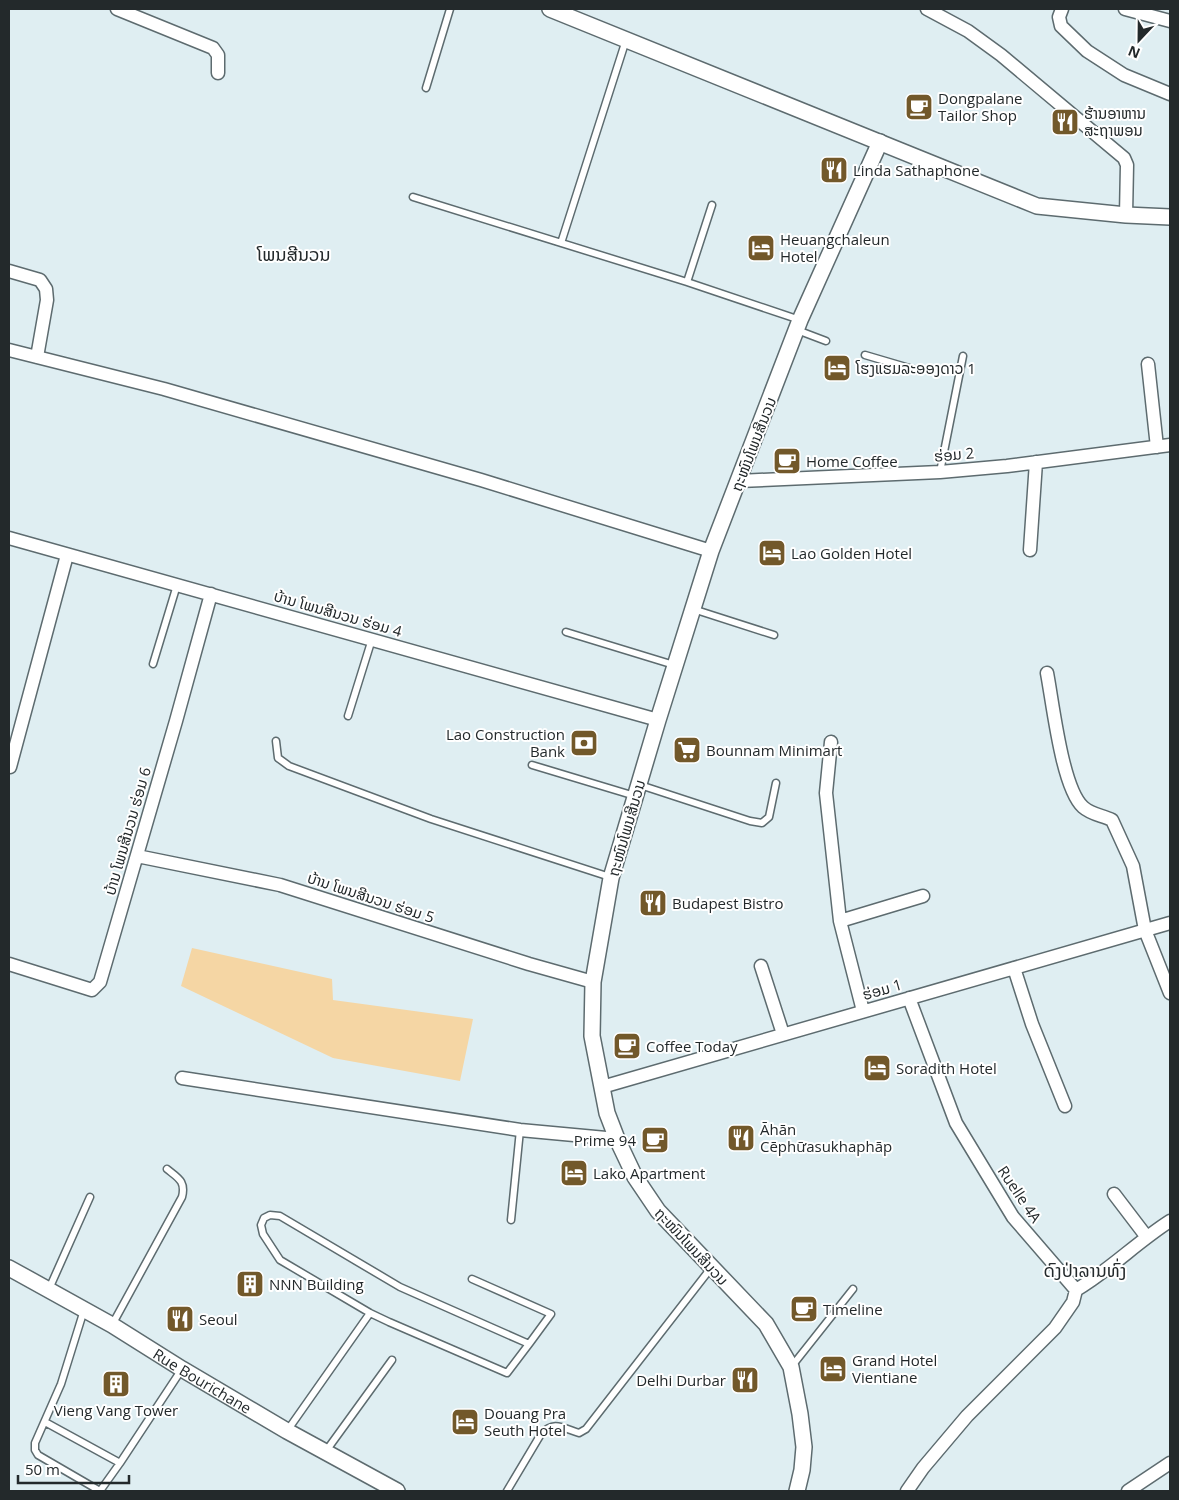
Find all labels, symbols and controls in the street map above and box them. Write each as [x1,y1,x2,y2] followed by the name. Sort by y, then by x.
[1114,15,1164,65] north arrow
[1125,42,1143,63] text: N
[938,88,1023,125] place label: Dongpalane Tailor Shop
[904,92,934,122] cafe icon: Dongpalane Tailor Shop
[1084,103,1146,140] place label: ຮ້ານອາຫານ ສະຖາພອນ
[1050,107,1080,137] restaurant icon: ຮ້ານອາຫານ ສະຖາພອນ
[819,155,849,185] restaurant icon: Linda Sathaphone
[853,160,980,180] place label: Linda Sathaphone
[780,229,890,266] place label: Heuangchaleun Hotel
[746,233,776,263] hotel icon: Heuangchaleun Hotel
[256,242,331,266] district label: ໂພນສີນວນ
[822,353,852,383] hotel icon: ໂຮງແຮມລະອອງດາວ 1
[855,358,976,378] place label: ໂຮງແຮມລະອອງດາວ 1
[726,394,780,494] street label: ຖະໜົນໂພນສີນວນ
[933,442,975,466] street label: ຮ່ອມ 2
[772,446,802,476] cafe icon: Home Coffee
[806,451,898,471] place label: Home Coffee
[757,538,787,568] hotel icon: Lao Golden Hotel
[791,543,912,563] place label: Lao Golden Hotel
[272,585,405,641] street label: ບ້ານ ໂພນສີນວນ ຮ່ອມ 4
[446,724,565,761] place label: Lao Construction Bank
[569,728,599,758] bank icon: Lao Construction Bank
[672,735,702,765] supermarket icon: Bounnam Minimart
[706,740,842,760] place label: Bounnam Minimart
[99,765,155,897] street label: ບ້ານ ໂພນສີນວນ ຮ່ອມ 6
[603,777,649,879] street label: ຖະໜົນໂພນສີນວນ
[305,867,437,927] street label: ບ້ານ ໂພນສີນວນ ຮ່ອມ 5
[638,888,668,918] restaurant icon: Budapest Bistro
[672,893,784,913] place label: Budapest Bistro
[860,974,904,1004] street label: ຮ່ອມ 1
[612,1031,642,1061] cafe icon: Coffee Today
[646,1036,738,1056] place label: Coffee Today
[862,1053,892,1083] hotel icon: Soradith Hotel
[896,1058,997,1078] place label: Soradith Hotel
[760,1119,892,1156] place label: Āhān Cēphư̄asukhaphāp
[726,1123,756,1153] restaurant icon: Āhān Cēphư̄asukhaphāp
[640,1125,670,1155] cafe icon: Prime 94
[574,1130,636,1150] place label: Prime 94
[559,1158,589,1188] hotel icon: Lako Apartment
[994,1162,1047,1227] street label: Ruelle 4A
[593,1163,705,1183] place label: Lako Apartment
[651,1203,733,1289] street label: ຖະໜົນໂພນສີນວນ
[1044,1258,1126,1282] district label: ດົງປ່າລານທົ່ງ
[235,1269,265,1299] building icon: NNN Building
[269,1274,364,1294] place label: NNN Building
[789,1294,819,1324] cafe icon: Timeline
[823,1299,883,1319] place label: Timeline
[165,1304,195,1334] restaurant icon: Seoul
[199,1309,238,1329] place label: Seoul
[150,1344,255,1418] street label: Rue Bourichane
[852,1350,937,1387] place label: Grand Hotel Vientiane
[818,1354,848,1384] hotel icon: Grand Hotel Vientiane
[730,1365,760,1395] restaurant icon: Delhi Durbar
[101,1369,131,1399] building icon: Vieng Vang Tower
[636,1370,726,1390] place label: Delhi Durbar
[54,1400,178,1420] place label: Vieng Vang Tower
[484,1403,566,1440] place label: Douang Pra Seuth Hotel
[450,1407,480,1437] hotel icon: Douang Pra Seuth Hotel
[18,1452,129,1484] scale bar
[25,1459,60,1479] text: 50 m

